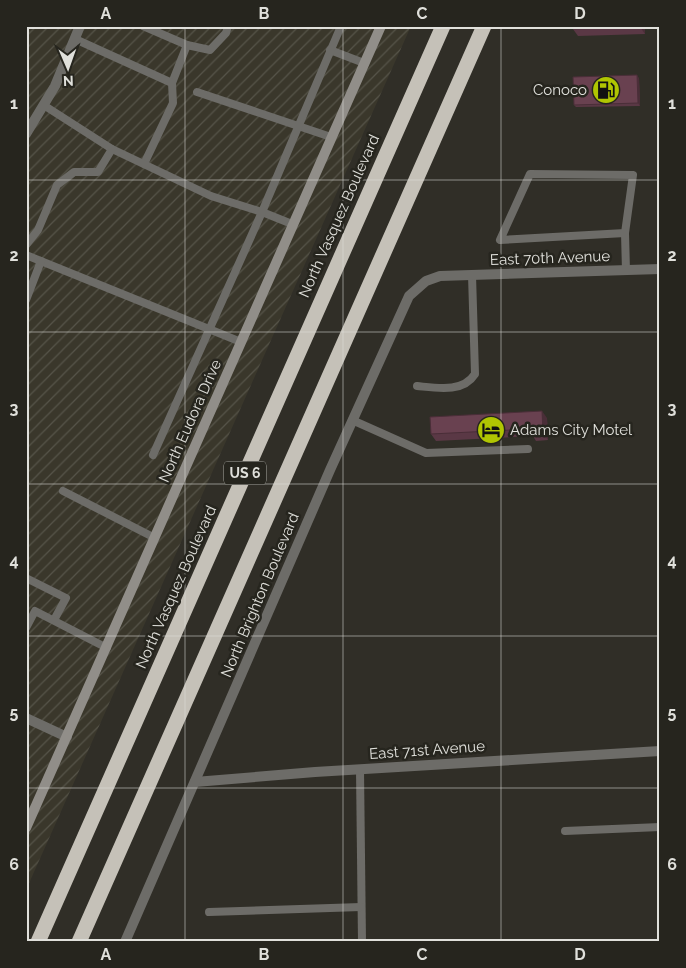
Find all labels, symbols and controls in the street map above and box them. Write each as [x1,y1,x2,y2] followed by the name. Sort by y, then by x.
[101,4,112,23] text: A
[259,4,270,23] text: B
[417,4,428,23] text: C
[574,4,586,23] text: D
[42,42,92,92] north arrow
[63,73,74,89] text: N
[591,75,621,105] fuel station icon: Conoco
[533,81,587,99] place label: Conoco
[10,94,18,113] text: 1
[668,94,676,113] text: 1
[295,132,383,300] street label: North Vasquez Boulevard
[9,246,19,265] text: 2
[667,246,677,265] text: 2
[490,247,611,269] street label: East 70th Avenue
[155,357,225,485] street label: North Eudora Drive
[10,399,19,418] text: 3
[668,399,677,418] text: 3
[476,415,506,445] hotel icon: Adams City Motel
[510,421,633,439] place label: Adams City Motel
[224,462,266,484] road number: US 6
[132,503,220,671] street label: North Vasquez Boulevard
[217,510,303,680] street label: North Brighton Boulevard
[9,551,19,570] text: 4
[667,551,677,570] text: 4
[10,703,19,722] text: 5
[668,703,677,722] text: 5
[368,737,486,763] street label: East 71st Avenue
[9,855,19,874] text: 6
[667,855,677,874] text: 6
[101,945,112,964] text: A
[259,945,270,964] text: B
[417,945,428,964] text: C
[574,945,586,964] text: D

